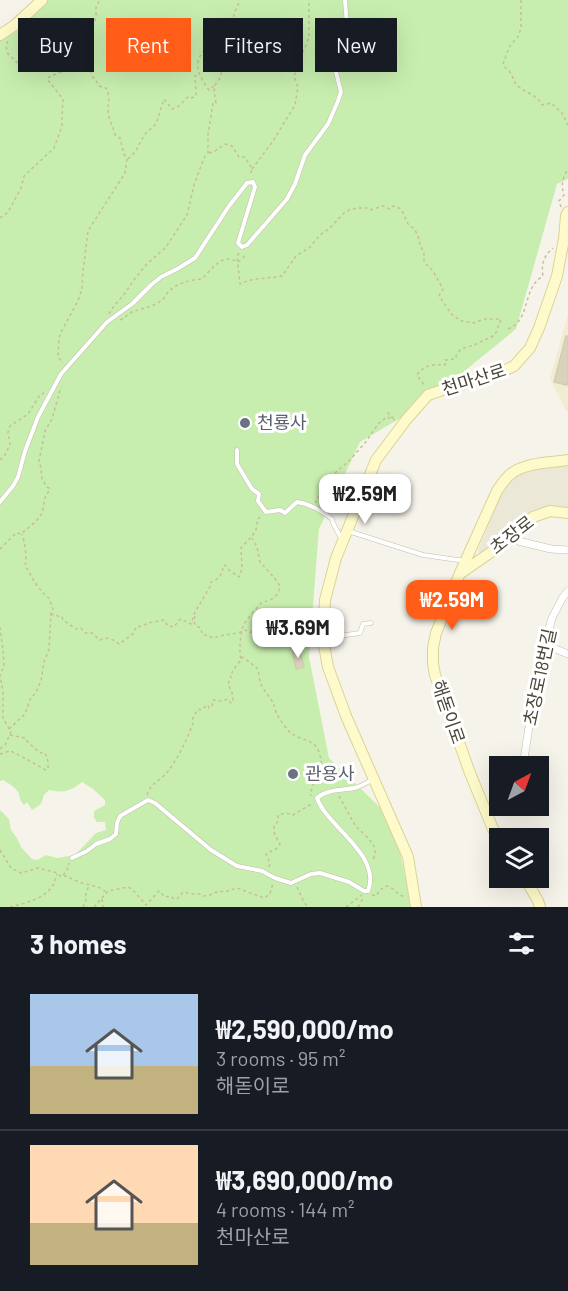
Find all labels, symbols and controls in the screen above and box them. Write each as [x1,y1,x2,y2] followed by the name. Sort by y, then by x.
[18,18,94,72] chip: Buy
[106,18,191,72] chip: Rent
[203,18,303,72] chip: Filters
[315,18,397,72] chip: New
[439,358,509,400] street label: 천마산로
[257,411,307,433] place label: 천룡사
[238,416,252,430] marker: 천룡사
[316,474,414,525] pin: ₩2.59M
[333,481,397,505] text: ₩2.59M
[485,510,538,558] street label: 초장로
[403,580,501,631] pin: ₩2.59M
[420,587,484,611] text: ₩2.59M
[249,608,347,659] pin: ₩3.69M
[266,615,330,639] text: ₩3.69M
[518,626,560,727] street label: 초장로18번길
[428,677,470,747] street label: 해돋이로
[489,756,549,816] north arrow
[489,756,549,888] map controls
[305,762,355,784] place label: 관용사
[286,767,300,781] marker: 관용사
[489,828,549,888] button: layers
[505,927,538,960] icon: filters
[30,928,127,959] text: 3 homes
[216,1013,394,1044] text: ₩2,590,000/mo
[78,1018,150,1090] icon: home
[216,1046,345,1070] text: 3 rooms · 95 m²
[216,1073,290,1097] text: 해돋이로
[216,1164,393,1195] text: ₩3,690,000/mo
[78,1169,150,1241] icon: home
[216,1197,354,1221] text: 4 rooms · 144 m²
[216,1224,290,1248] text: 천마산로

